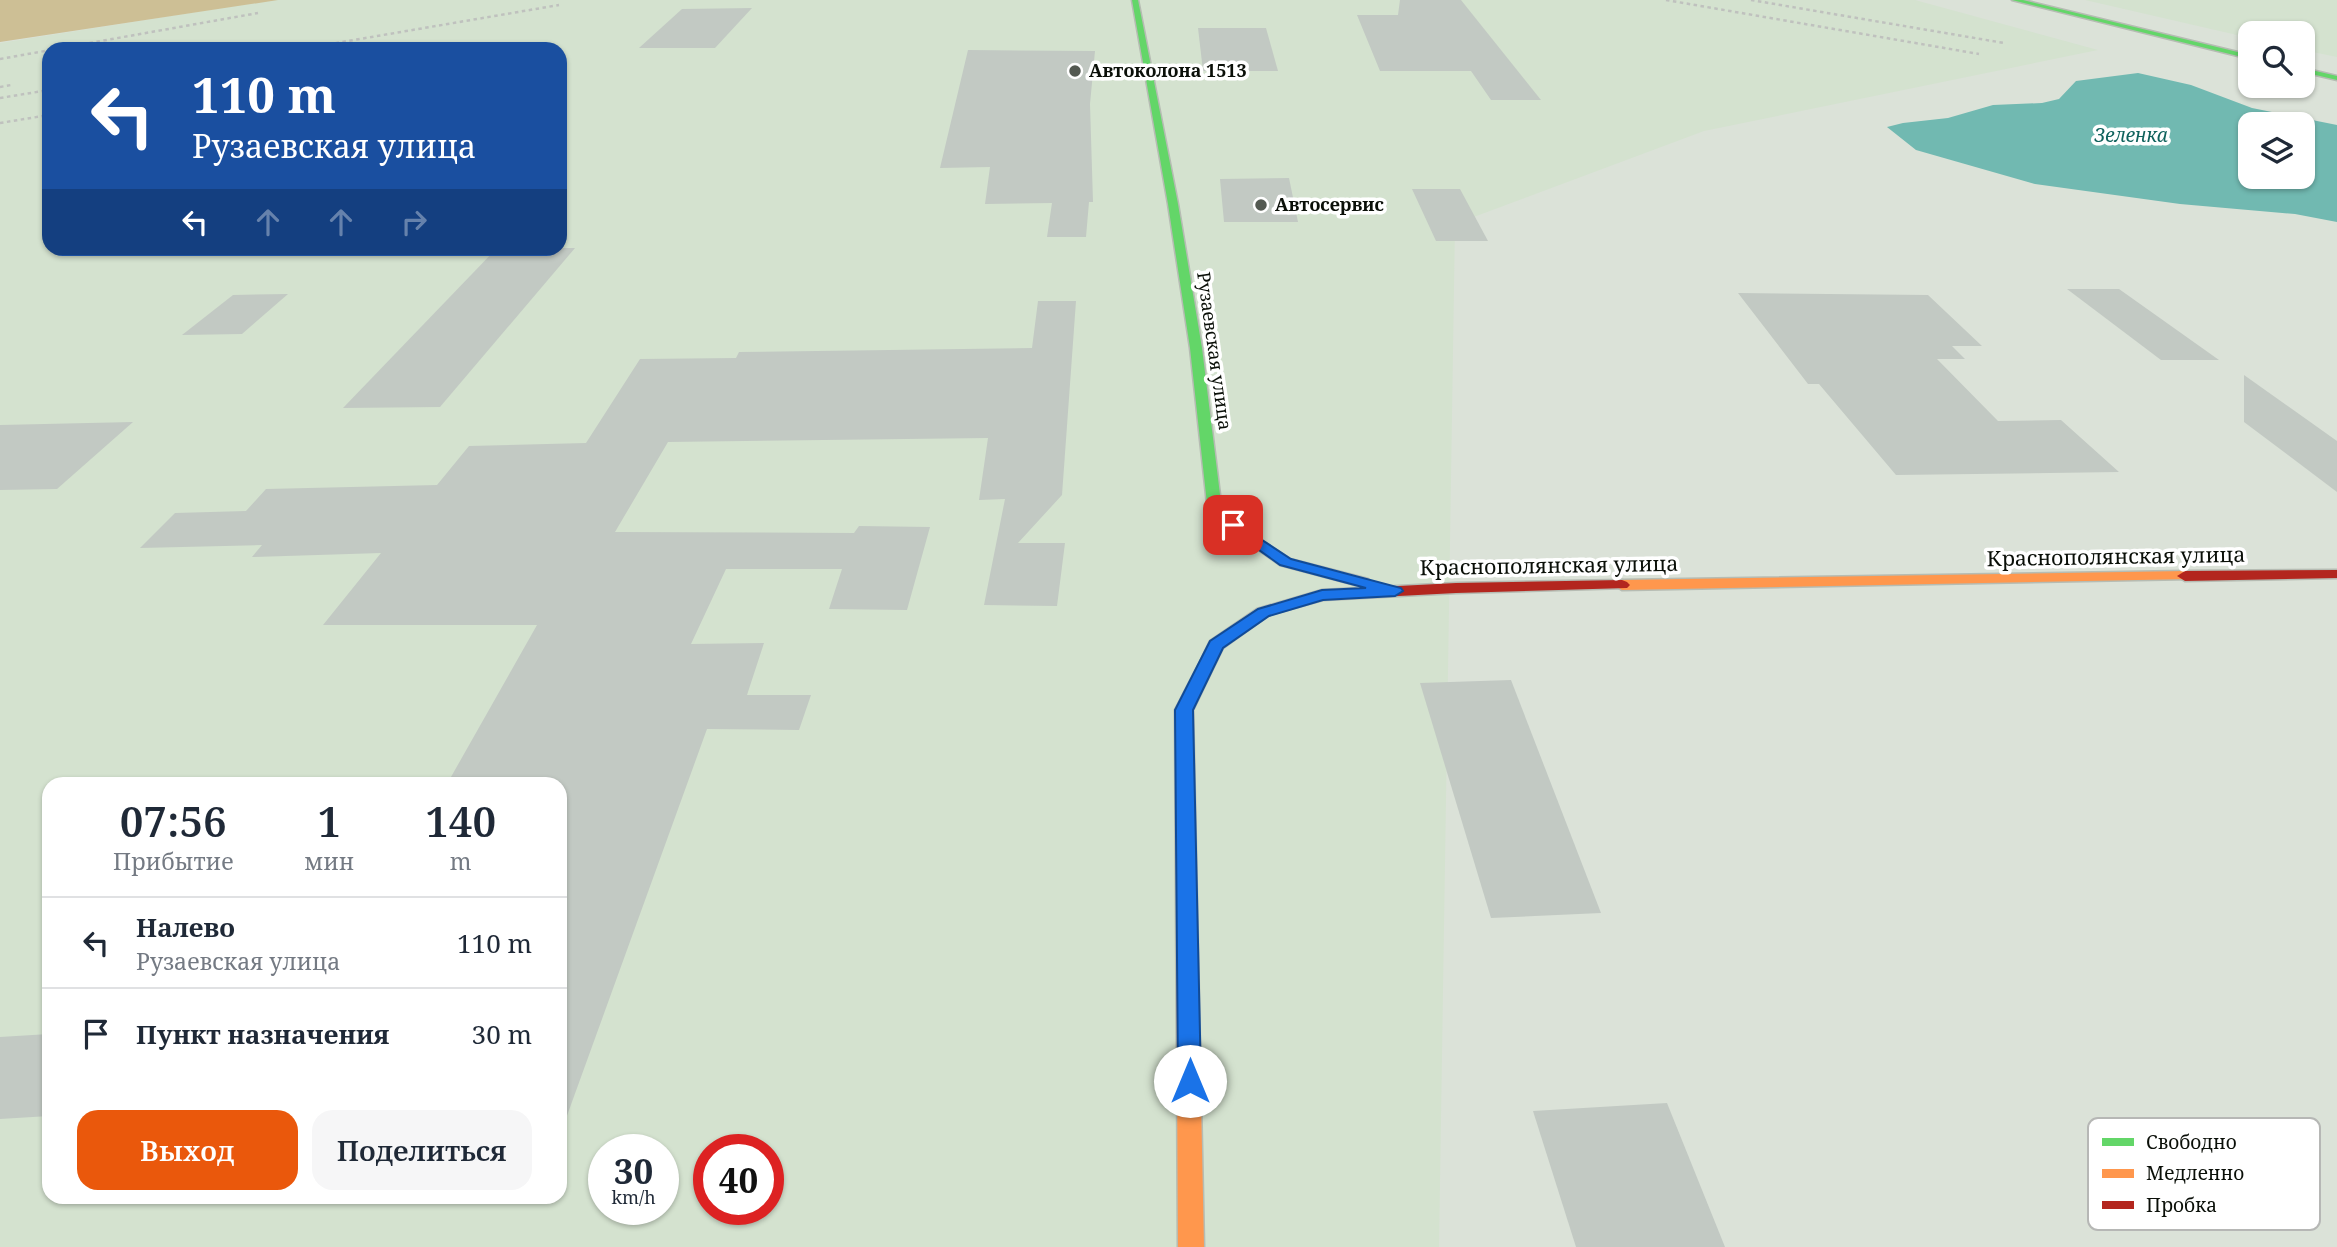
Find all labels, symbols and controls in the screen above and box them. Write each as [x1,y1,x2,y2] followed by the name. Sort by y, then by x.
[2238,21,2315,189] map controls
[2238,21,2315,98] button: search
[1089,58,1247,82] place label: Автоколона 1513
[192,61,336,127] text: 110 m
[1067,63,1083,79] marker: Автоколона 1513
[77,70,168,161] icon: left
[2238,112,2315,189] button: layers
[2094,122,2168,148] water label: Зеленка
[192,124,476,167] text: Рузаевская улица
[1275,192,1384,216] place label: Автосервис
[1253,197,1269,213] marker: Автосервис
[176,203,214,241] icon: left
[249,203,287,241] icon: ahead
[322,203,360,241] icon: ahead
[395,203,433,241] icon: right
[1192,270,1238,432] street label: Рузаевская улица
[1203,495,1263,555] pin
[1214,506,1252,544] icon: arrive
[1986,540,2245,572] street label: Краснополянская улица
[1419,549,1678,581] street label: Краснополянская улица
[120,792,227,849] text: 07:56
[317,792,341,849] text: 1
[425,792,496,849] text: 140
[113,845,233,877] text: Прибытие
[304,845,354,877] text: мин
[450,845,471,877] text: m
[136,909,235,945] text: Налево
[77,924,115,962] icon: left
[457,925,532,961] text: 110 m
[136,945,340,977] text: Рузаевская улица
[77,1015,115,1053] icon: arrive
[136,1016,389,1052] text: Пункт назначения
[472,1016,532,1052] text: 30 m
[1153,1044,1227,1118] position arrow
[77,1110,298,1190] button: Выход
[312,1110,532,1190] button: Поделиться
[2088,1118,2320,1230] legend
[2146,1129,2237,1155] text: Свободно
[693,1134,784,1225] speed limit sign: 40
[614,1147,653,1194] text: 30
[2146,1160,2244,1186] text: Медленно
[611,1185,656,1209] text: km/h
[2146,1192,2217,1218] text: Пробка

